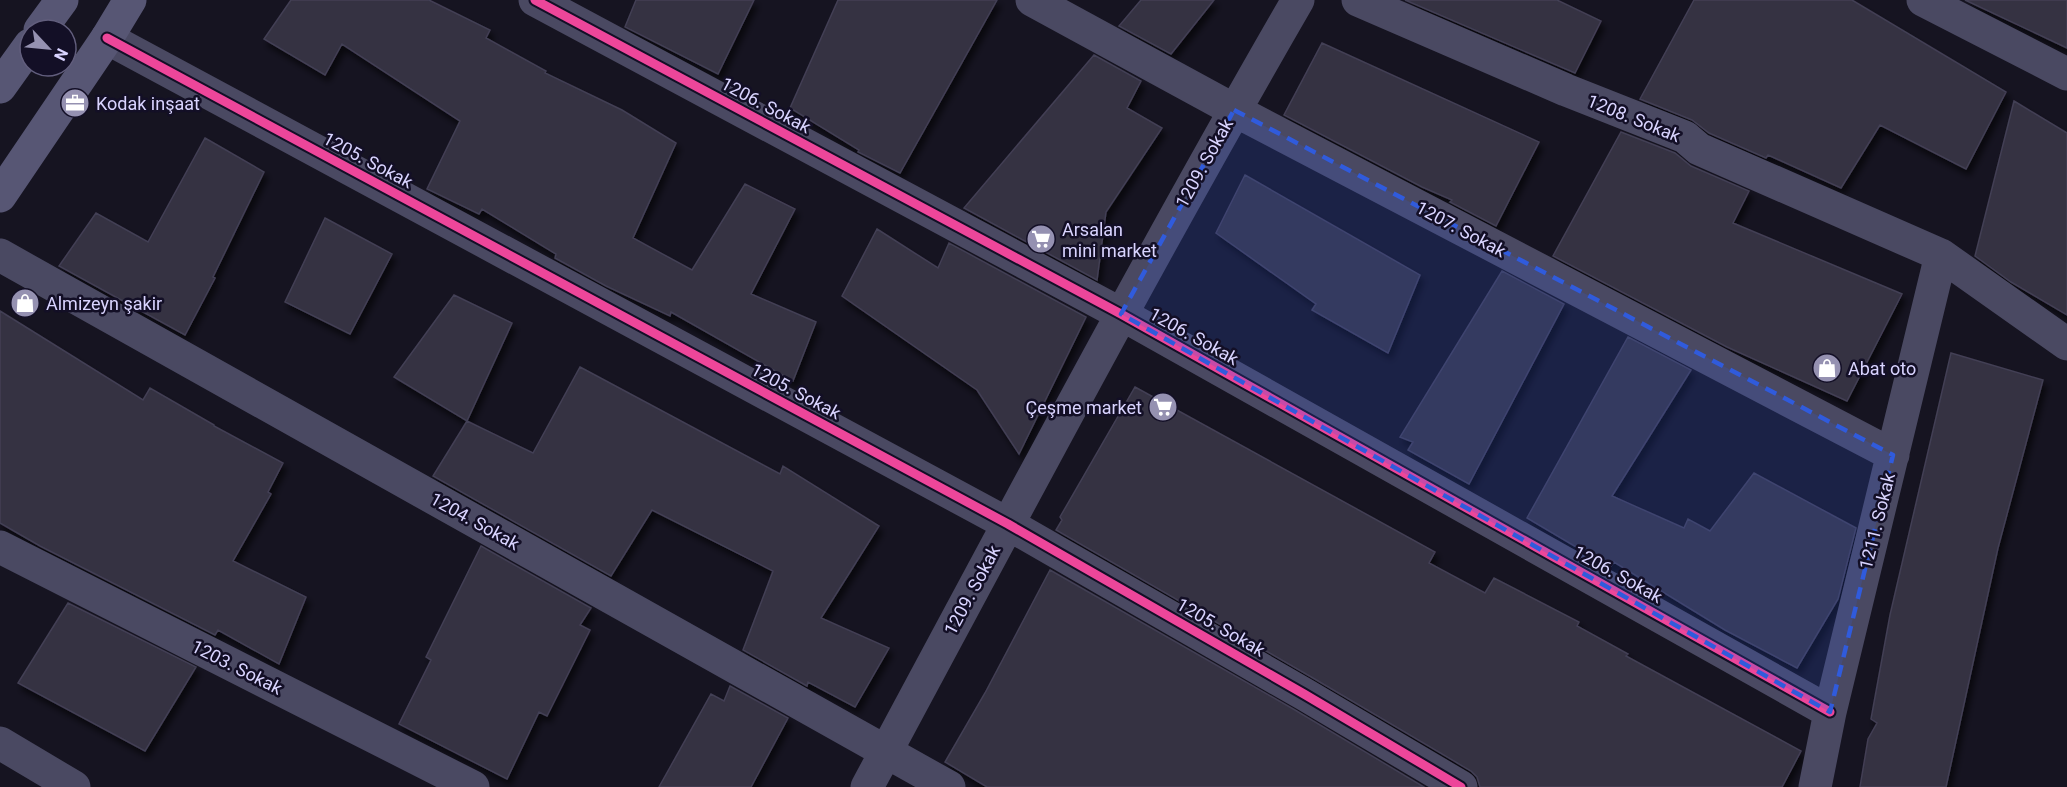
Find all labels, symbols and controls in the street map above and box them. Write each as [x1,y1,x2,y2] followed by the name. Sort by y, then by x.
[18,18,78,78] north arrow
[50,45,72,64] text: N
[718,73,815,138] street label: 1206. Sokak
[59,87,91,119] office icon: Kodak inşaat
[1584,90,1684,147] street label: 1208. Sokak
[96,93,200,114] place label: Kodak inşaat
[1171,114,1238,211] street label: 1209. Sokak
[320,128,417,193] street label: 1205. Sokak
[1413,197,1510,262] street label: 1207. Sokak
[1062,219,1157,261] place label: Arsalan mini market
[1025,223,1057,255] supermarket icon: Arsalan mini market
[9,287,41,319] shop icon: Almizeyn şakir
[46,293,162,314] place label: Almizeyn şakir
[1146,303,1243,370] street label: 1206. Sokak
[1811,352,1843,384] shop icon: Abat oto
[1848,358,1916,379] place label: Abat oto
[748,359,845,424] street label: 1205. Sokak
[1147,391,1179,423] supermarket icon: Çeşme market
[1026,397,1142,418] place label: Çeşme market
[1855,470,1899,571] street label: 1211. Sokak
[427,488,524,555] street label: 1204. Sokak
[940,541,1005,638] street label: 1209. Sokak
[1570,541,1667,608] street label: 1206. Sokak
[1173,593,1270,661] street label: 1205. Sokak
[188,635,287,699] street label: 1203. Sokak

